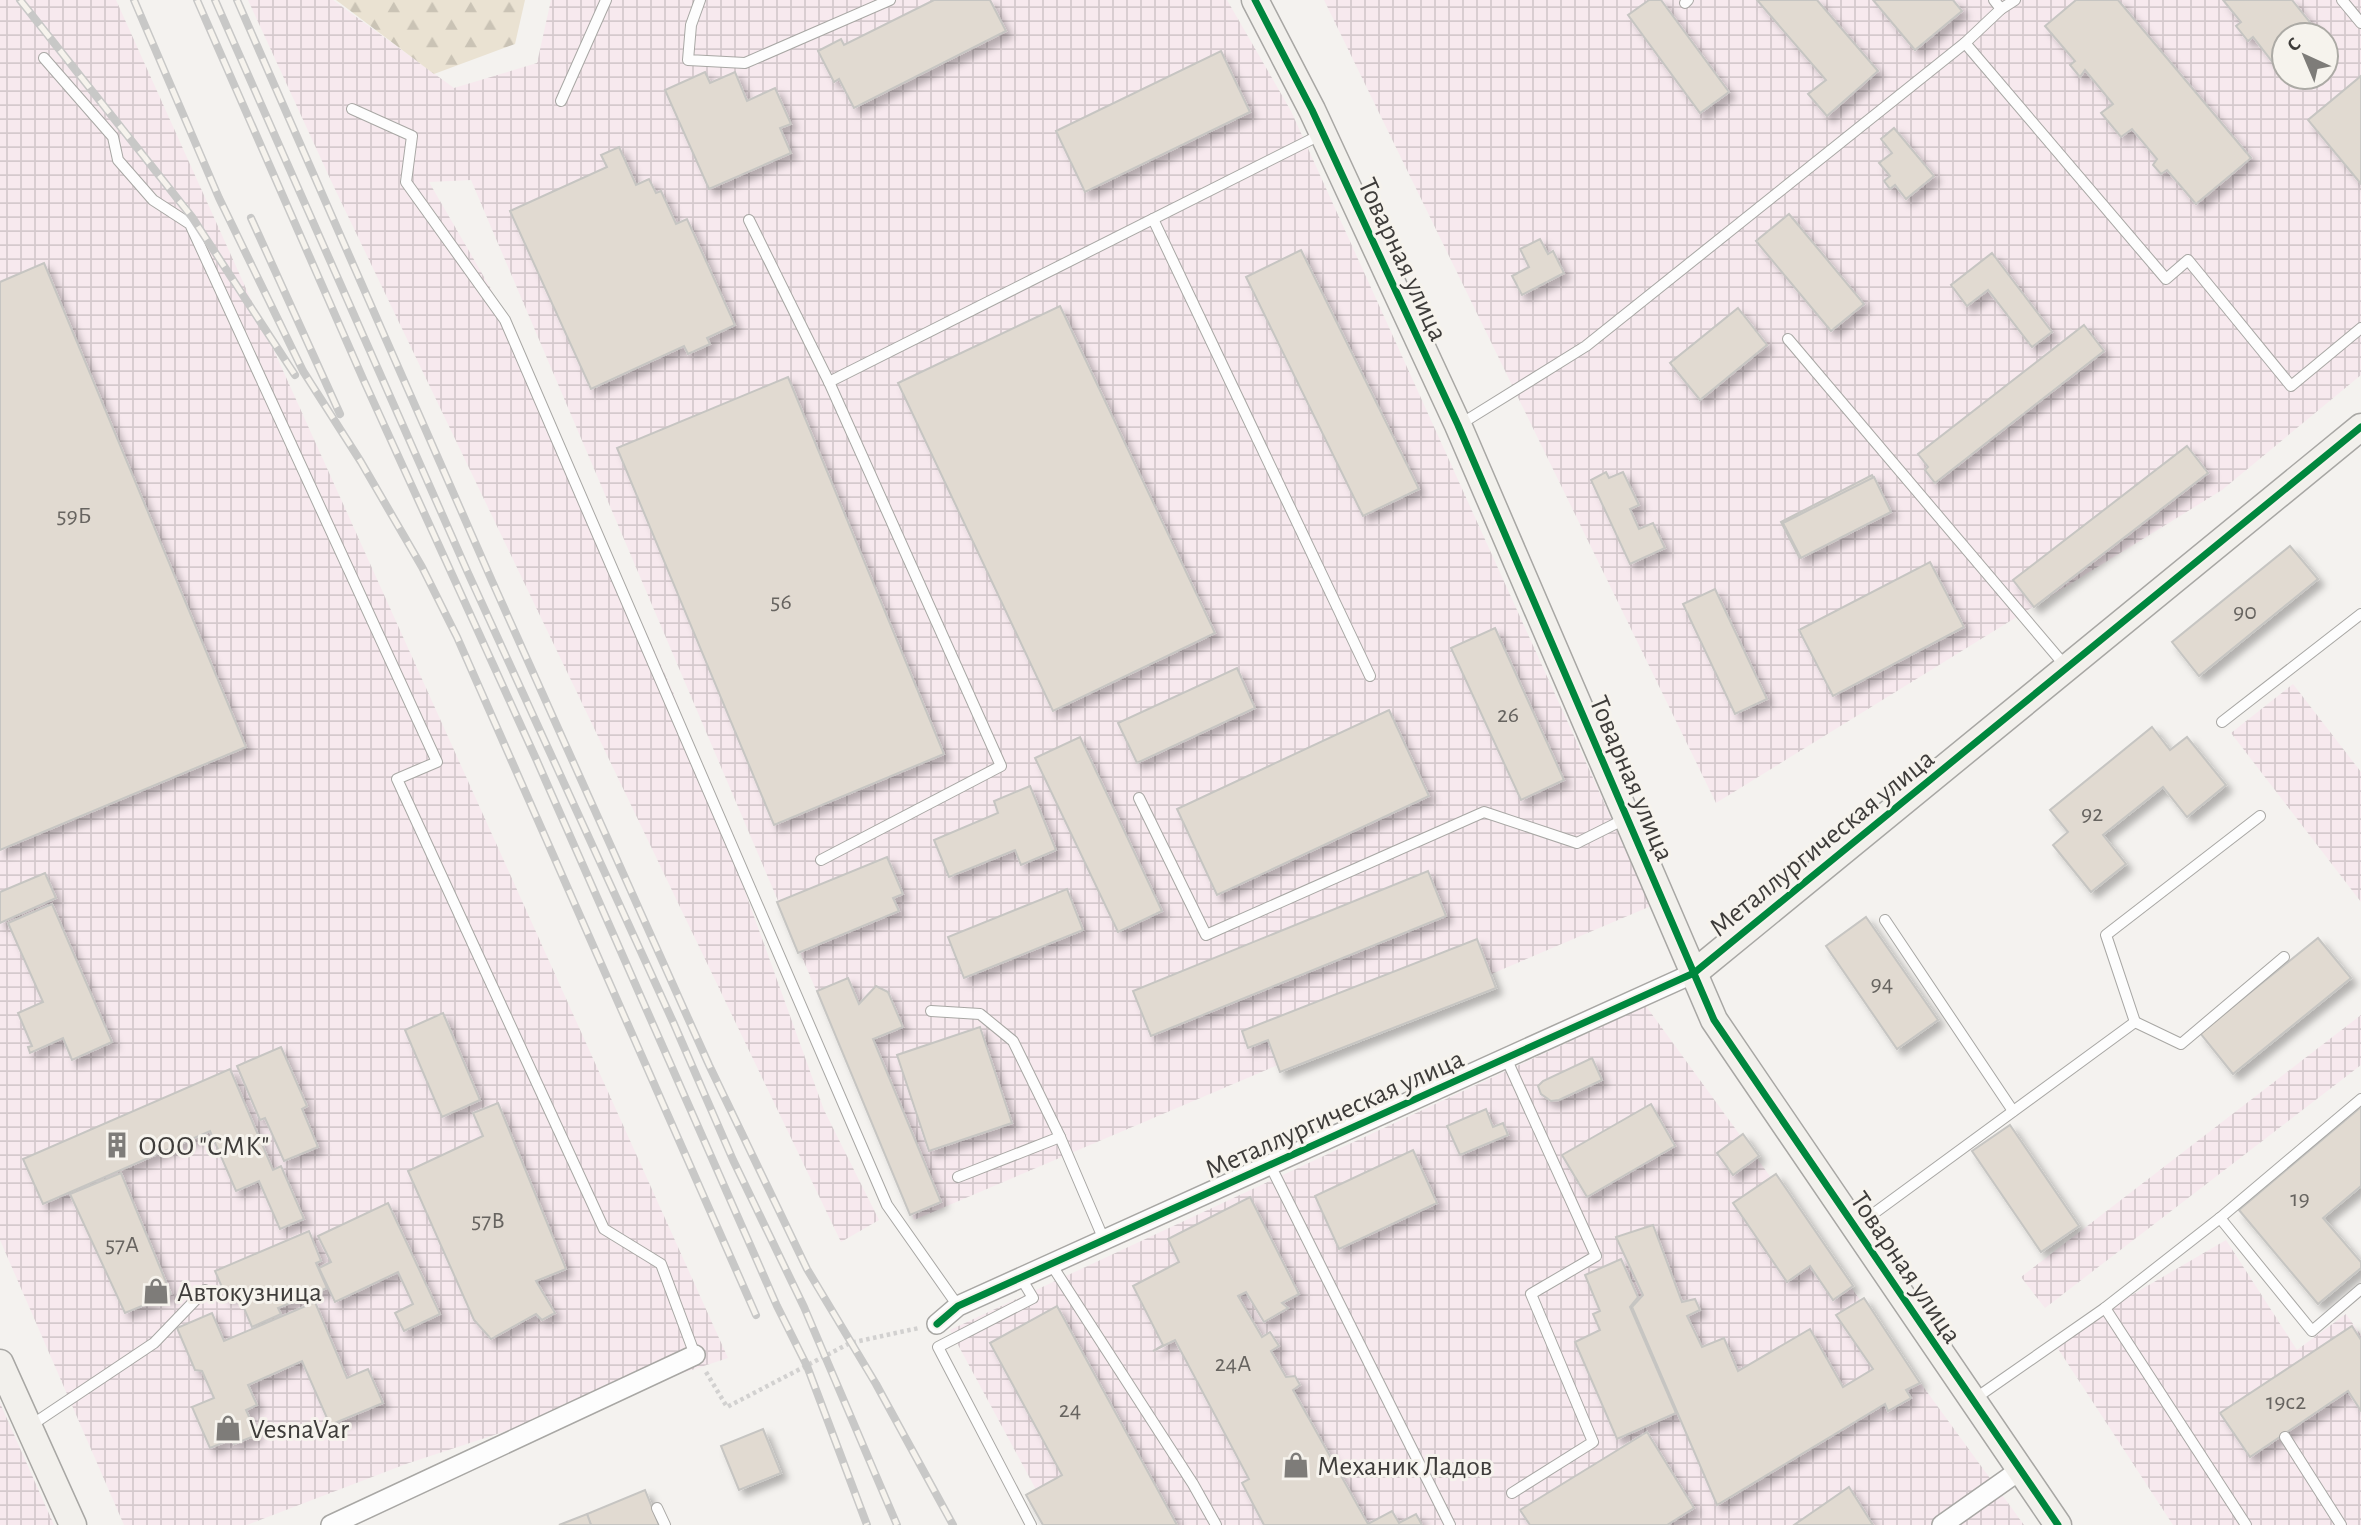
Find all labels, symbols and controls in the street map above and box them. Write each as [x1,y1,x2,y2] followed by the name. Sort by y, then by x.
[2270,21,2340,91] north arrow
[2284,34,2305,55] text: С
[1352,174,1452,346] street label: Товарная улица
[56,504,92,528] house number: 59Б
[770,590,792,614] house number: 56
[2233,600,2257,624] house number: 90
[1584,692,1679,866] street label: Товарная улица
[1497,703,1519,727] house number: 26
[1705,744,1940,943] street label: Металлургическая улица
[2081,802,2103,826] house number: 92
[1871,972,1893,996] house number: 94
[1201,1045,1469,1185] street label: Металлургическая улица
[102,1130,132,1160] building icon: ООО "СМК"
[138,1133,269,1161] place label: ООО "СМК"
[1844,1187,1966,1349] street label: Товарная улица
[2290,1187,2310,1211] house number: 19
[471,1209,505,1233] house number: 57В
[105,1233,139,1257] house number: 57А
[141,1276,171,1306] shop icon: Автокузница
[177,1279,322,1307] place label: Автокузница
[1215,1352,1251,1376] house number: 24А
[2266,1390,2306,1414] house number: 19с2
[1059,1398,1081,1422] house number: 24
[213,1413,243,1443] shop icon: VesnaVar
[249,1416,349,1444] place label: VesnaVar
[1281,1450,1311,1480] shop icon: Механик Ладов
[1317,1453,1493,1481] place label: Механик Ладов

